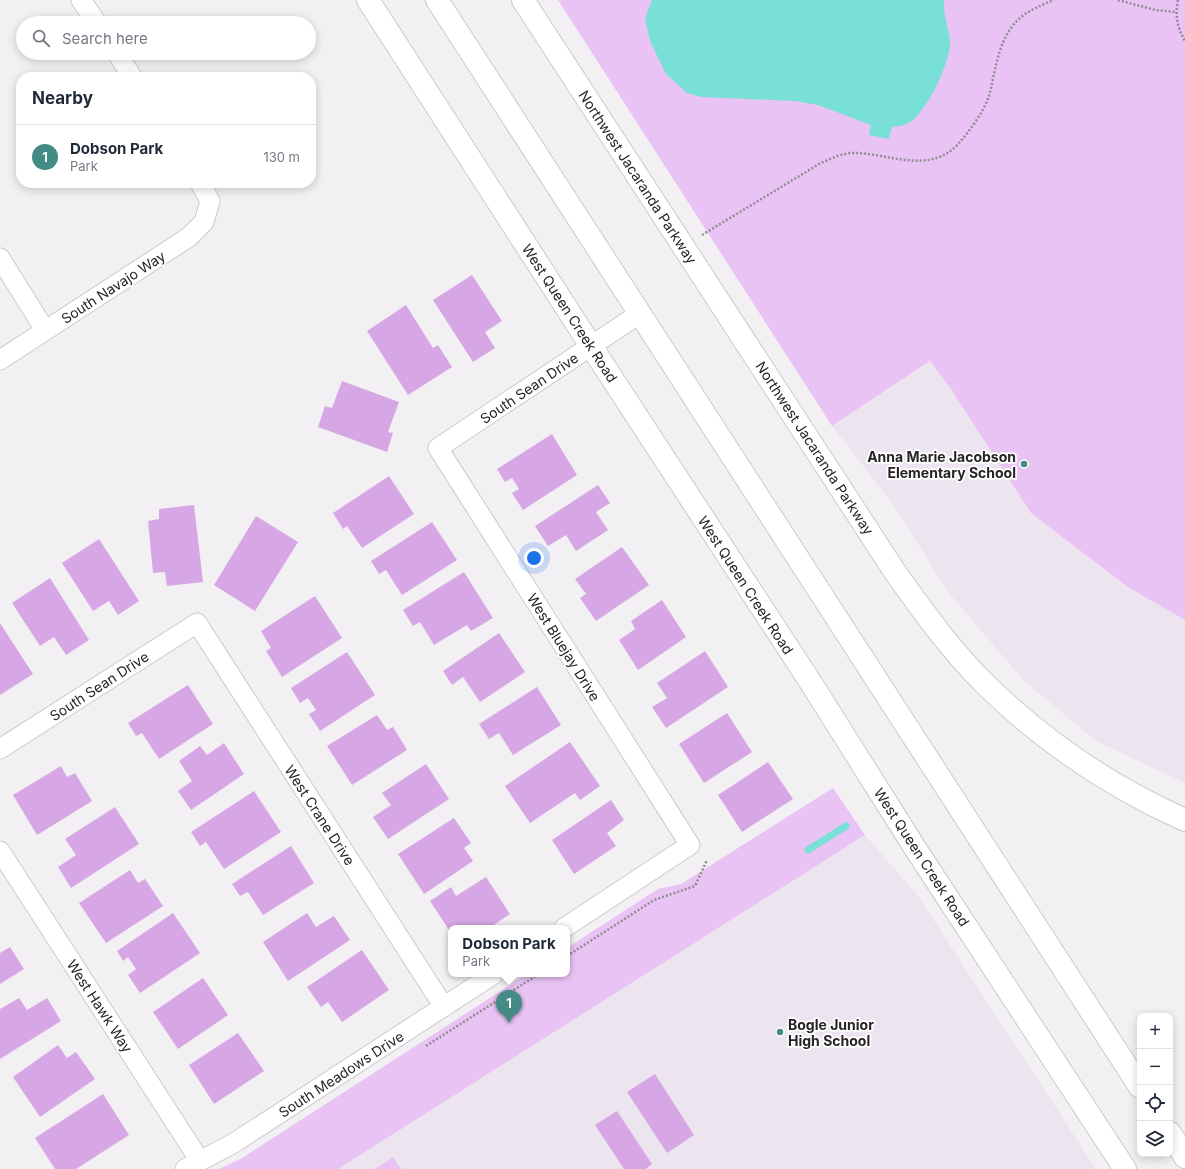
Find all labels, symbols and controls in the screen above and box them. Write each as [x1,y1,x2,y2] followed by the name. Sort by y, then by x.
[16,16,316,60] search box
[30,27,52,49] icon: search
[62,29,148,48] text: Search here
[576,87,701,267] street label: Northwest Jacaranda Parkway
[32,88,93,108] text: Nearby
[70,139,163,158] text: Dobson Park
[42,149,48,165] text: 1
[263,149,300,165] text: 130 m
[70,158,98,174] text: Park
[519,241,621,385] street label: West Queen Creek Road
[58,247,168,327] street label: South Navajo Way
[477,349,581,427] street label: South Sean Drive
[753,358,878,538] street label: Northwest Jacaranda Parkway
[867,448,1016,481] place label: Anna Marie Jacobson Elementary School
[1019,459,1029,469] marker: Anna Marie Jacobson Elementary School
[695,513,797,657] street label: West Queen Creek Road
[524,548,544,568] your location
[524,590,604,704] street label: West Bluejay Drive
[46,648,152,724] street label: South Sean Drive
[281,762,359,868] street label: West Crane Drive
[871,785,973,929] street label: West Queen Creek Road
[448,925,570,977] popup
[462,934,556,953] text: Dobson Park
[462,953,490,969] text: Park
[64,956,136,1056] street label: West Hawk Way
[496,990,522,1023] pin: 1
[1137,1013,1173,1157] map controls
[1137,1013,1173,1049] button: +
[788,1016,874,1049] place label: Bogle Junior High School
[275,1027,407,1121] street label: South Meadows Drive
[775,1027,785,1037] marker: Bogle Junior High School
[1137,1049,1173,1085] button: −
[1137,1085,1173,1121] button: locate
[1137,1121,1173,1157] button: layers

